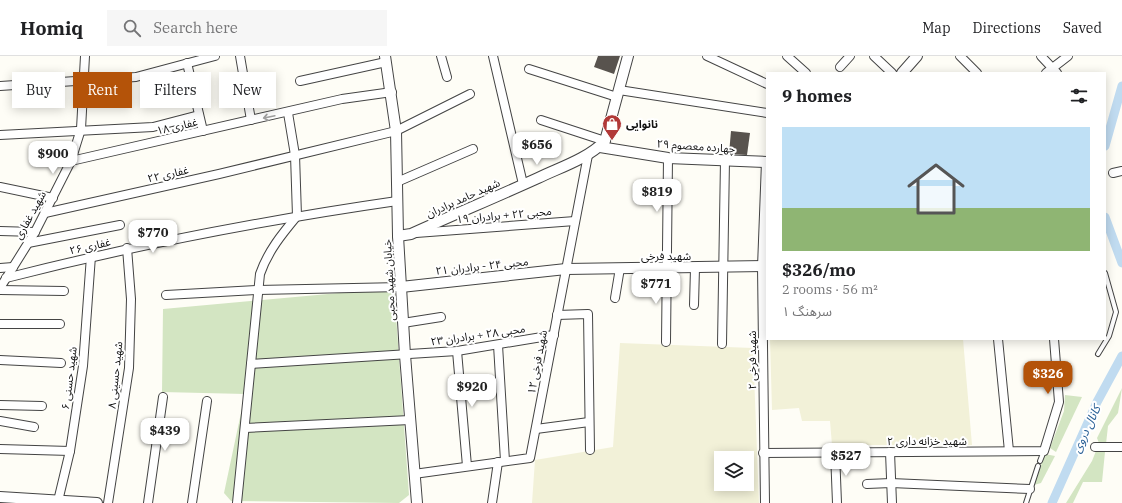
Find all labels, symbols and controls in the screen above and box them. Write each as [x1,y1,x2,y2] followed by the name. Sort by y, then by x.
[107,10,387,46] search box
[20,16,83,40] text: Homiq
[121,17,143,39] icon: search
[153,18,238,37] text: Search here
[922,19,951,37] text: Map
[973,19,1041,37] text: Directions
[1063,19,1102,37] text: Saved
[12,72,65,108] chip: Buy
[73,72,132,108] chip: Rent
[140,72,211,108] chip: Filters
[219,72,276,108] chip: New
[782,85,852,107] text: 9 homes
[1068,85,1090,107] icon: filters
[263,113,276,121] one-way arrow
[601,113,623,141] shop icon: نانوایی
[155,114,199,138] street label: غفاری ۱۸
[626,117,658,131] place label: نانوایی
[513,132,561,166] pin: $656
[521,136,553,153] text: $656
[656,136,736,157] street label: چهارده معصوم ۲۹
[29,141,77,175] pin: $900
[37,145,69,162] text: $900
[900,153,972,225] icon: home
[146,162,190,186] street label: غفاری ۲۲
[424,175,502,221] street label: شهید حامد برادران
[633,179,681,213] pin: $819
[641,183,673,200] text: $819
[11,188,49,242] street label: شهید غفاری
[456,204,552,226] street label: محبی ۲۲ + برادران ۱۹
[129,220,177,254] pin: $770
[137,224,169,241] text: $770
[68,234,112,258] street label: غفاری ۲۶
[380,238,398,321] street label: خیابان شهید محبی
[641,249,691,263] street label: شهید فرخی
[435,254,529,278] street label: محبی ۲۴ - برادران ۲۱
[782,259,856,281] text: $326/mo
[632,271,680,305] pin: $771
[640,275,672,292] text: $771
[782,281,878,298] text: 2 rooms · 56 m²
[782,303,832,320] text: سرهنگ ۱
[430,321,526,349] street label: محبی ۲۸ + برادران ۲۳
[524,328,550,395] street label: شهید فرخی ۱۲
[745,330,759,389] street label: شهید فرخی ۲
[105,340,126,409] street label: شهید حسینی ۸
[58,345,80,410] street label: شهید حسنی ۶
[1024,361,1072,395] pin: $326
[1032,365,1064,382] text: $326
[448,374,496,408] pin: $920
[456,378,488,395] text: $920
[1068,401,1104,455] water label: کانال دروی
[141,418,189,452] pin: $439
[149,422,181,439] text: $439
[887,434,967,448] street label: شهید خزانه داری ۲
[822,443,870,477] pin: $527
[830,447,862,464] text: $527
[714,451,754,491] map controls
[714,451,754,491] button: layers

